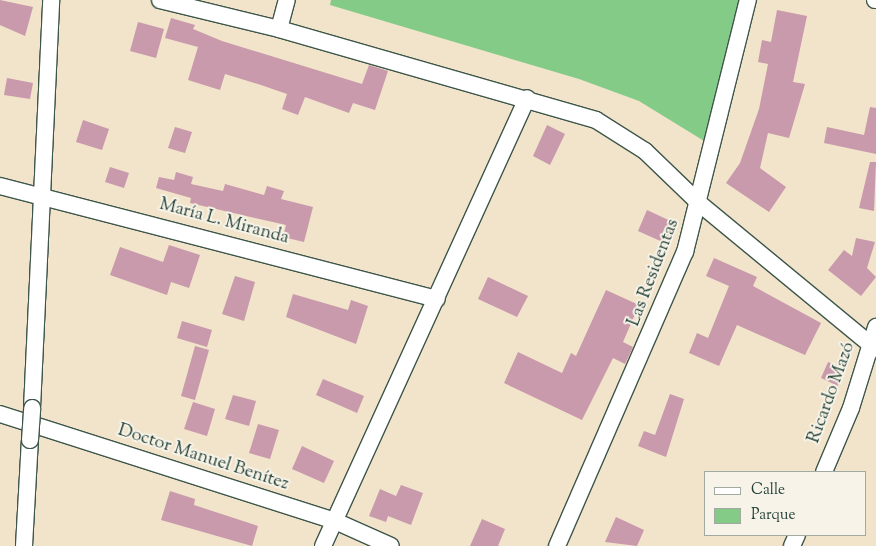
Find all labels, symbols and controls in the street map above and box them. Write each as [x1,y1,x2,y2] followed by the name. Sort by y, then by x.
[157,194,291,250] street label: María L. Miranda
[624,216,684,330] street label: Las Residentas
[804,339,860,447] street label: Ricardo Mazó
[115,420,291,496] street label: Doctor Manuel Benítez
[704,471,866,536] legend
[751,480,785,501] text: Calle
[751,505,795,526] text: Parque

